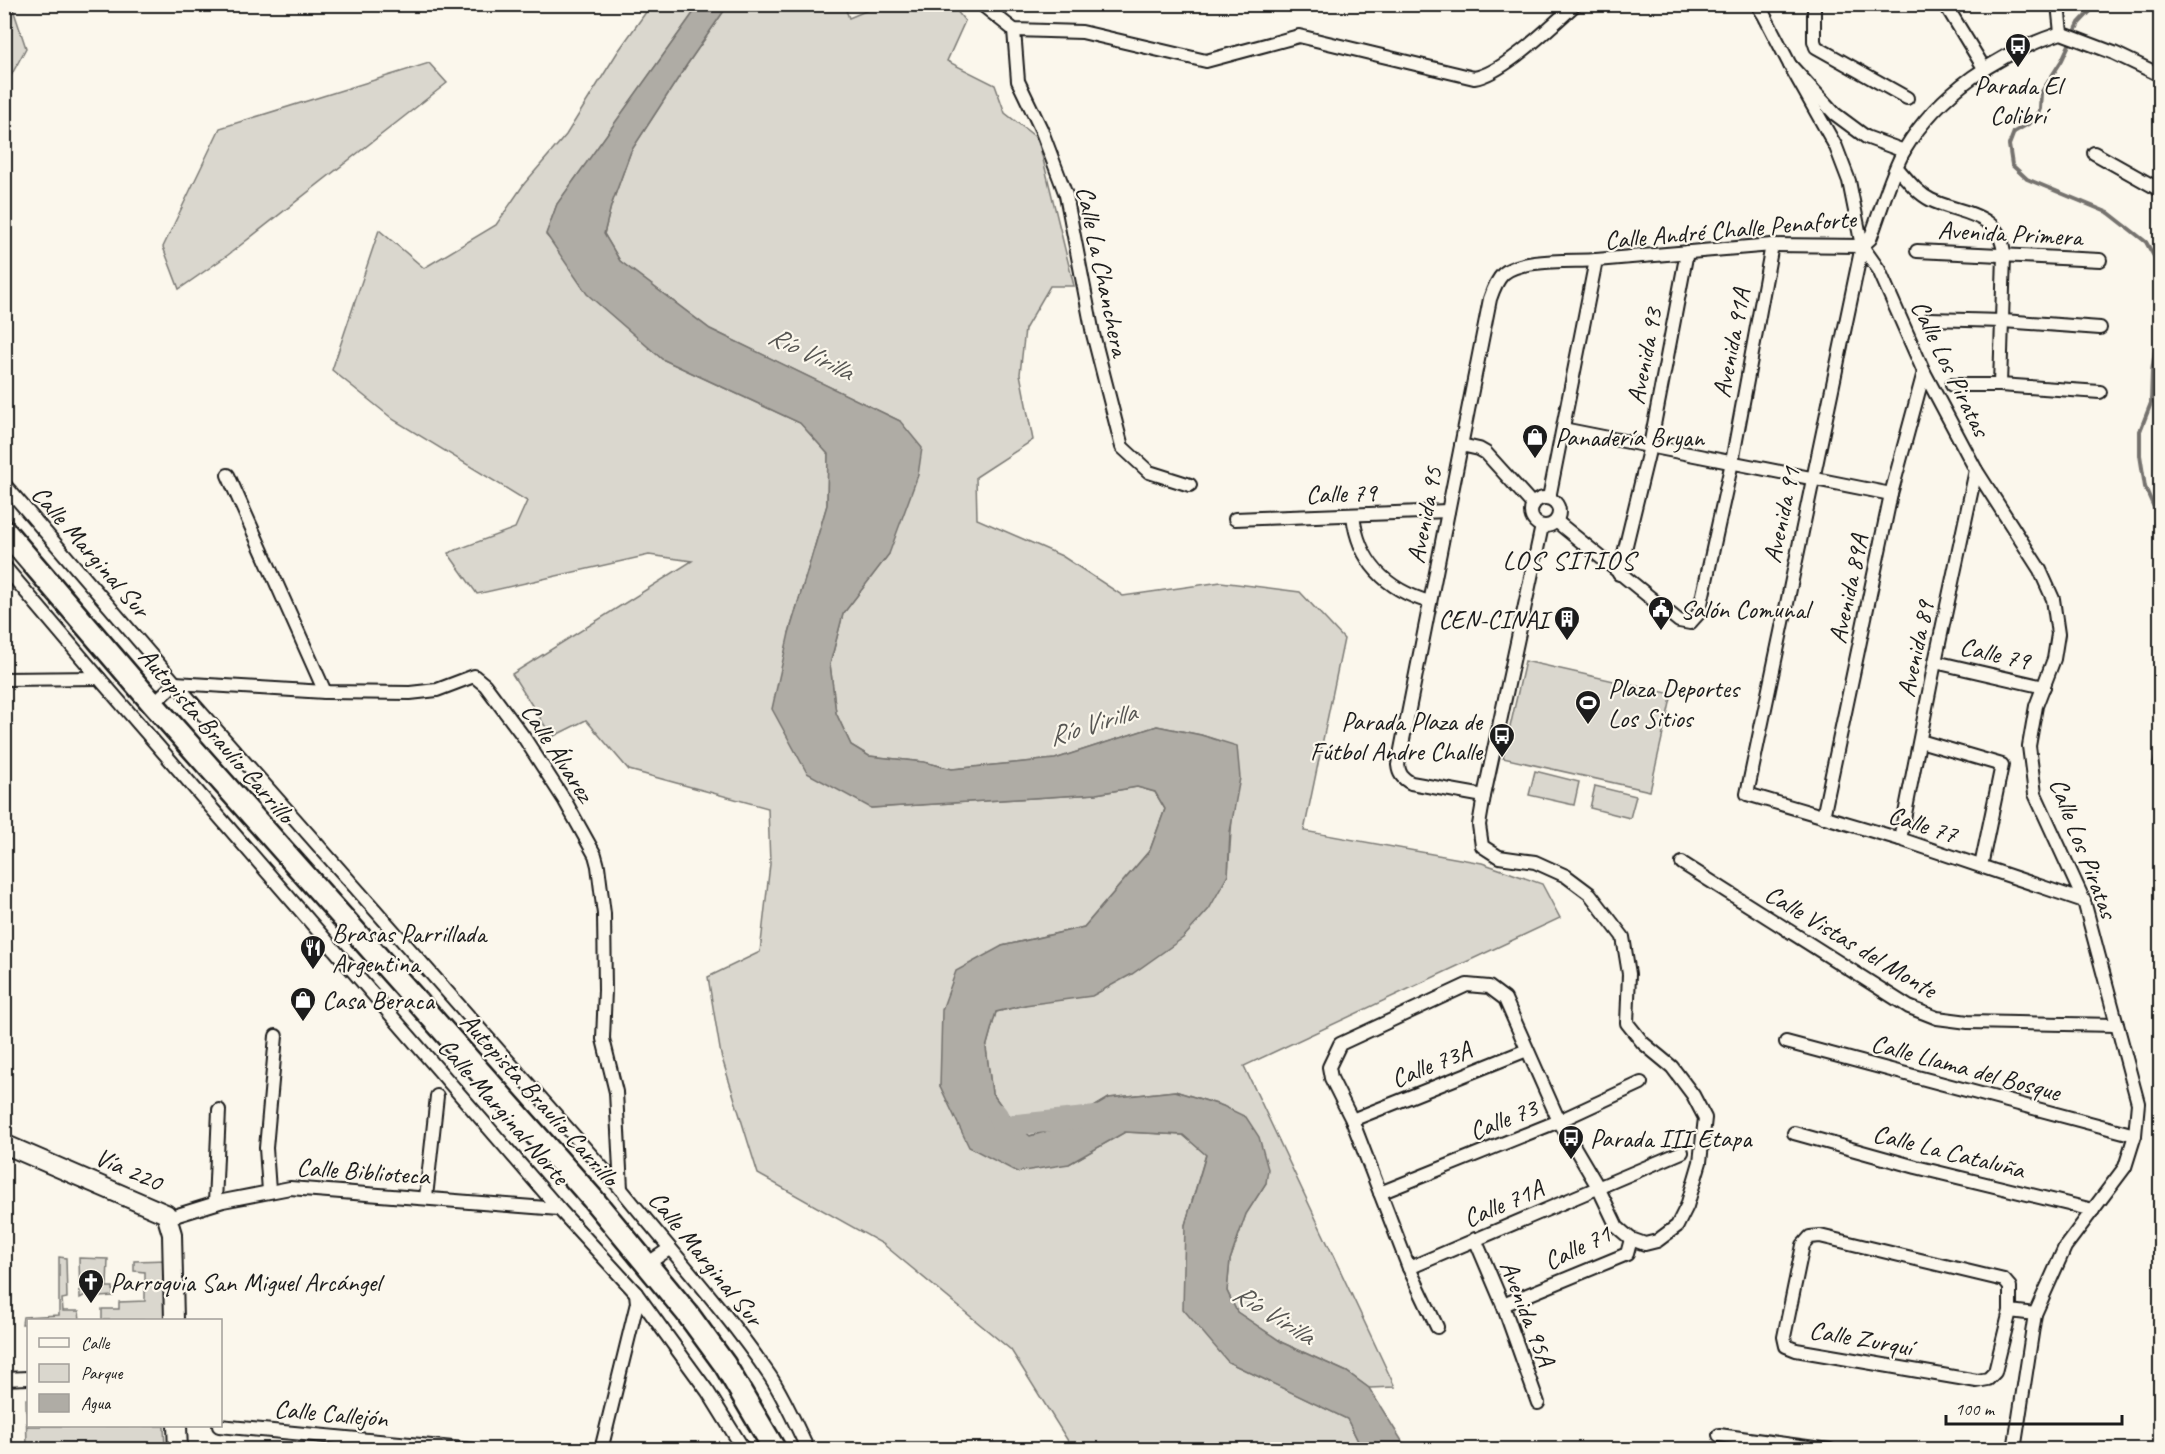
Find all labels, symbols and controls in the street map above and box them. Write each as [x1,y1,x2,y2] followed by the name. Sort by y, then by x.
[2003,31,2033,69] bus stop icon: Parada El Colibrí
[1974,69,2066,132] place label: Parada El Colibrí
[1068,183,1137,361] street label: Calle La Chanchera
[1603,202,1859,257] street label: Calle André Challe Penaforte
[1937,213,2085,254] street label: Avenida Primera
[1705,284,1759,400] street label: Avenida 91A
[1903,295,1999,444] street label: Calle Los Piratas
[1619,303,1670,407] street label: Avenida 93
[763,318,861,389] water label: Río Virilla
[1555,421,1705,454] place label: Panadería Bryan
[1520,422,1550,460] shop icon: Panadería Bryan
[1399,463,1450,566] street label: Avenida 95
[1755,463,1808,566] street label: Avenida 91
[1305,476,1379,511] street label: Calle 79
[24,478,159,626] street label: Calle Marginal Sur
[1821,530,1876,646] street label: Avenida 89A
[1502,543,1639,577] district label: LOS SITIOS
[1680,593,1814,626] place label: Salón Comunal
[1646,594,1676,632] public building icon: Salón Comunal
[1889,596,1942,700] street label: Avenida 89
[1438,603,1554,636] place label: CEN-CINAI
[1552,604,1582,642] building icon: CEN-CINAI
[1957,629,2035,678] street label: Calle 79
[131,641,304,832] street label: Autopista Braulio Carrillo
[1608,672,1741,735] place label: Plaza Deportes Los Sitios
[1573,688,1603,726] sports icon: Plaza Deportes Los Sitios
[1044,694,1142,753] water label: Río Virilla
[514,697,603,810] street label: Calle Álvarez
[1310,705,1484,768] place label: Parada Plaza de Fútbol Andre Challe
[1487,721,1517,759] bus stop icon: Parada Plaza de Fútbol Andre Challe
[2042,773,2126,925] street label: Calle Los Piratas
[1884,798,1963,851] street label: Calle 77
[1759,877,1945,1007] street label: Calle Vistas del Monte
[332,917,488,980] place label: Brasas Parrillada Argentina
[298,933,328,971] restaurant icon: Brasas Parrillada Argentina
[322,984,435,1017] place label: Casa Beraca
[288,985,318,1023] shop icon: Casa Beraca
[453,1006,628,1195] street label: Autopista Braulio Carrillo
[1868,1026,2065,1109] street label: Calle Llama del Bosque
[431,1031,578,1194] street label: Calle Marginal Norte
[1386,1033,1478,1095] street label: Calle 73A
[1464,1090,1544,1148] street label: Calle 73
[1870,1117,2030,1187] street label: Calle La Cataluña
[1590,1122,1753,1155] place label: Parada III Etapa
[1556,1123,1586,1161] bus stop icon: Parada III Etapa
[90,1140,170,1200] street label: Vía 220
[295,1150,432,1193] street label: Calle Biblioteca
[1458,1171,1550,1235] street label: Calle 71A
[641,1184,772,1335] street label: Calle Marginal Sur
[1538,1217,1617,1278] street label: Calle 71
[1492,1256,1563,1372] street label: Avenida 95A
[110,1266,385,1299] place label: Parroquia San Miguel Arcángel
[76,1267,106,1305] church icon: Parroquia San Miguel Arcángel
[1227,1276,1323,1353] water label: Río Virilla
[1807,1313,1920,1365] street label: Calle Zurquí
[27,1319,222,1427] legend
[81,1332,110,1354] text: Calle
[81,1362,123,1384] text: Parque
[1946,1388,2122,1426] scale bar
[81,1392,112,1414] text: Agua
[273,1392,390,1435] street label: Calle Callejón
[1955,1398,1996,1420] text: 100 m

